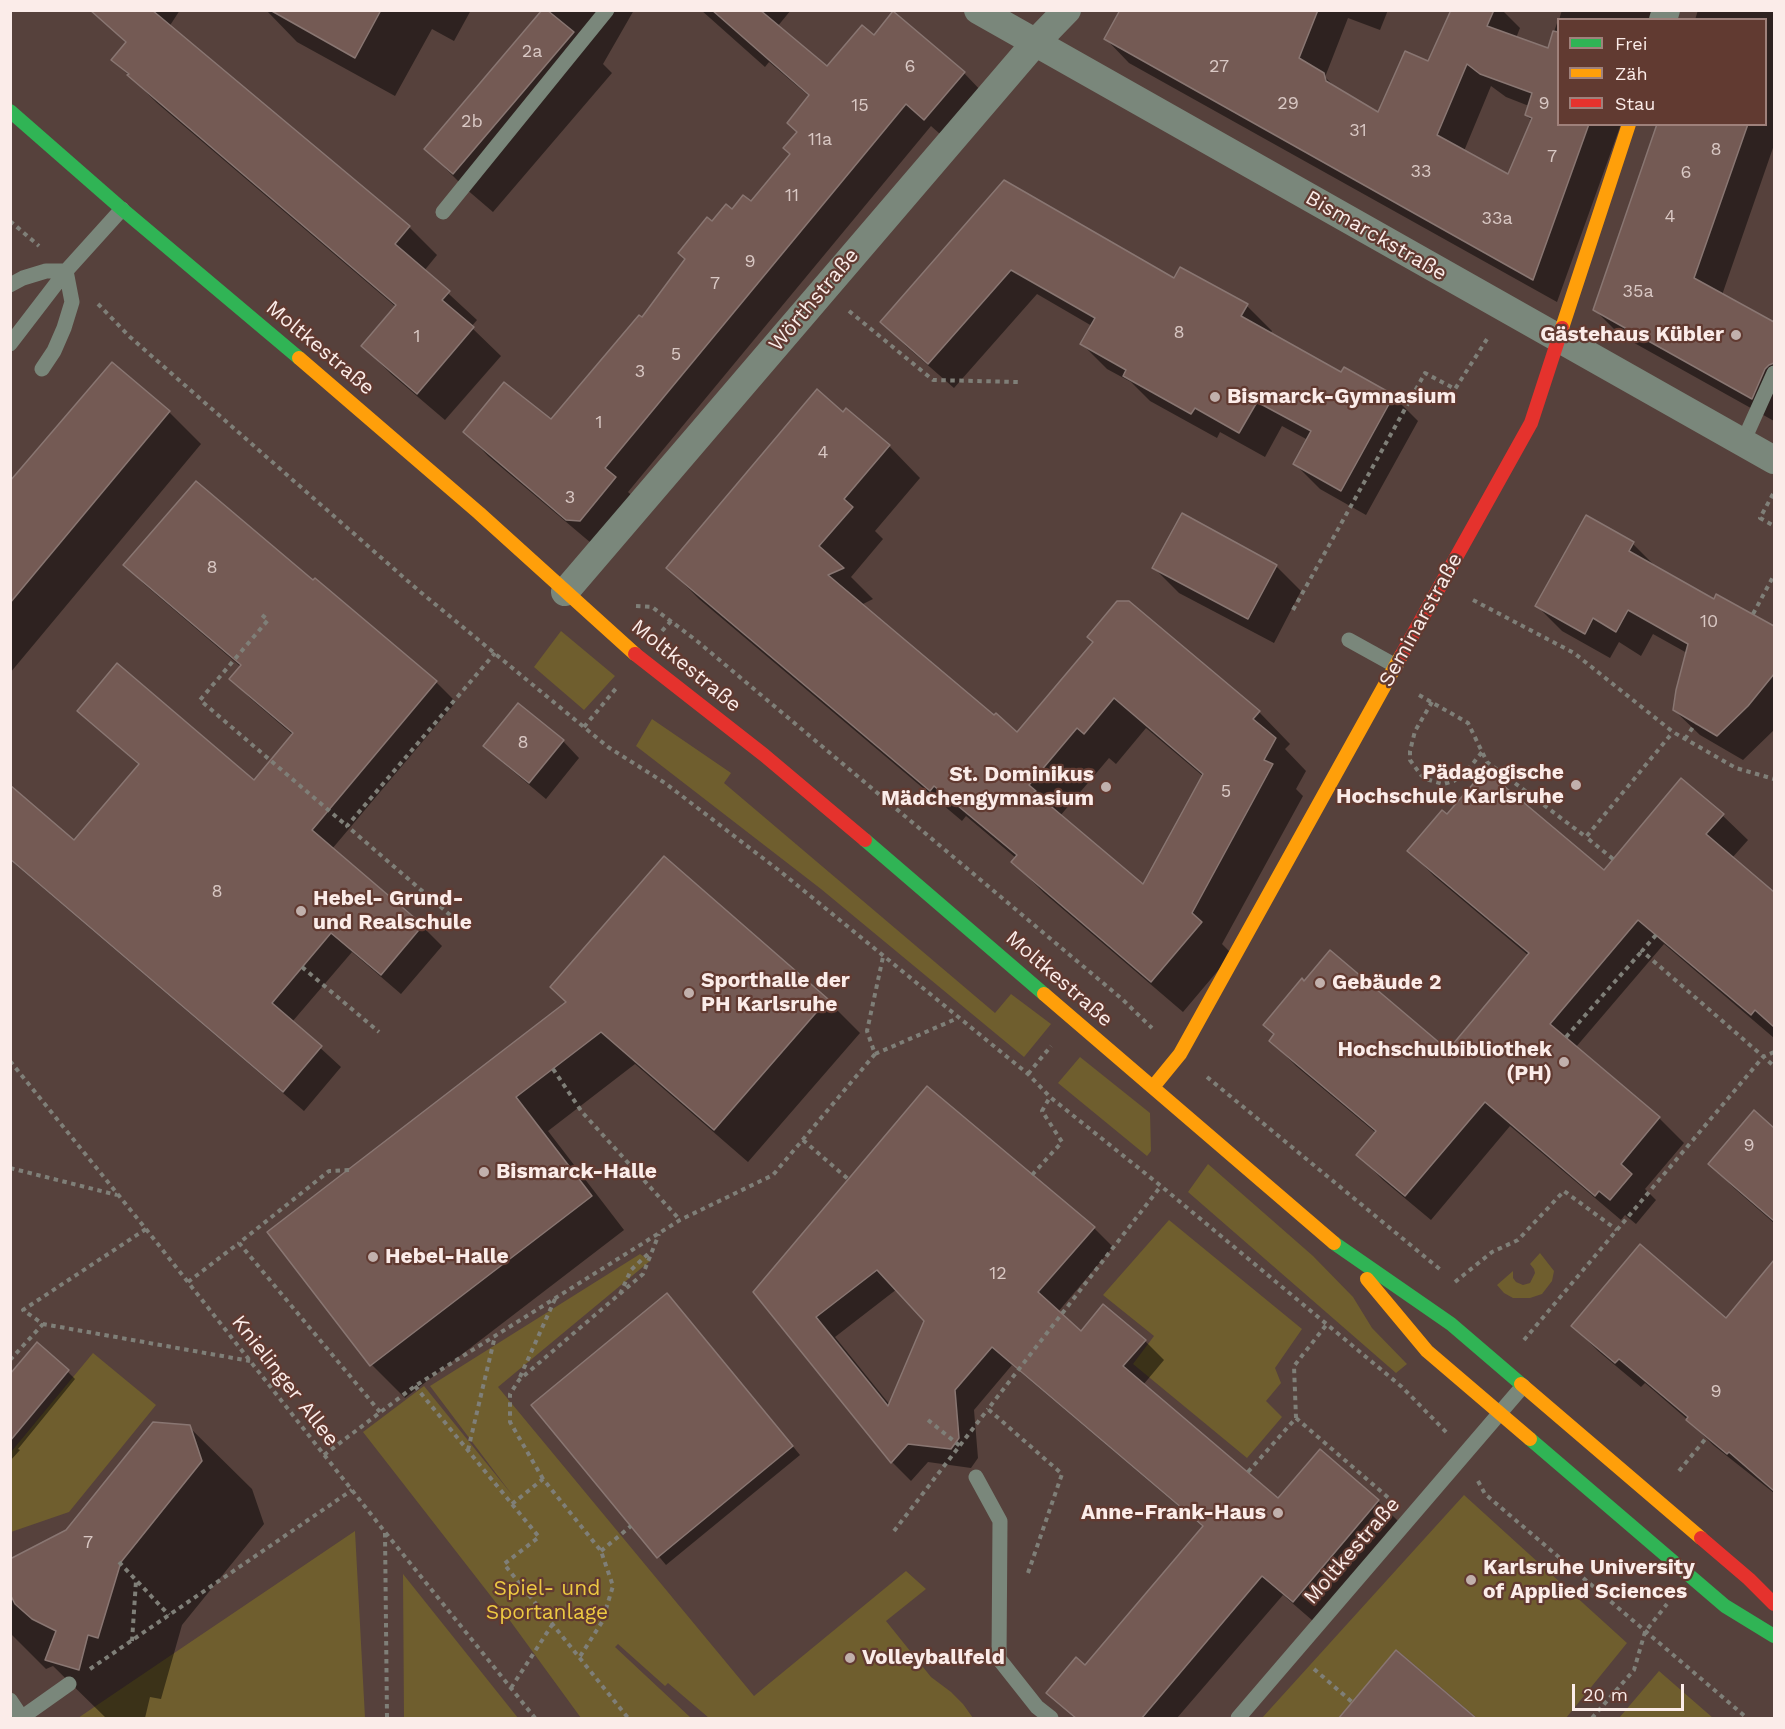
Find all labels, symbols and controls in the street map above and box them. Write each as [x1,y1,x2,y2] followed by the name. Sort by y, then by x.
[1557,18,1767,126] legend
[1615,33,1647,54] text: Frei
[522,41,542,63] house number: 2a
[905,56,915,78] house number: 6
[1209,56,1229,78] house number: 27
[1615,63,1648,84] text: Zäh
[1277,93,1299,115] house number: 29
[1538,93,1550,115] house number: 9
[1615,93,1655,114] text: Stau
[851,95,869,117] house number: 15
[461,111,483,133] house number: 2b
[1349,120,1367,142] house number: 31
[808,129,832,151] house number: 11a
[1710,139,1722,161] house number: 8
[1547,146,1557,168] house number: 7
[1411,161,1431,183] house number: 33
[1681,162,1691,184] house number: 6
[785,185,799,207] house number: 11
[1301,185,1451,287] street label: Bismarckstraße
[1665,206,1675,228] house number: 4
[1481,208,1513,230] house number: 33a
[764,243,864,357] street label: Wörthstraße
[744,251,756,273] house number: 9
[710,273,720,295] house number: 7
[1622,281,1654,303] house number: 35a
[261,295,379,401] street label: Moltkestraße
[1173,322,1185,344] house number: 8
[1540,322,1724,348] place label: Gästehaus Kübler
[413,326,421,348] house number: 1
[1729,328,1743,342] marker: Gästehaus Kübler
[671,344,681,366] house number: 5
[635,361,645,383] house number: 3
[1227,384,1456,410] place label: Bismarck-Gymnasium
[1208,390,1222,404] marker: Bismarck-Gymnasium
[595,412,603,434] house number: 1
[818,442,828,464] house number: 4
[565,487,575,509] house number: 3
[1374,549,1468,691] street label: Seminarstraße
[206,557,218,579] house number: 8
[1700,611,1718,633] house number: 10
[626,614,746,718] street label: Moltkestraße
[517,732,529,754] house number: 8
[1336,760,1564,810] place label: Pädagogische Hochschule Karlsruhe
[881,762,1094,812] place label: St. Dominikus Mädchengymnasium
[1569,778,1583,792] marker: Pädagogische Hochschule Karlsruhe
[1099,780,1113,794] marker: St. Dominikus Mädchengymnasium
[1221,781,1231,803] house number: 5
[211,881,223,903] house number: 8
[313,886,472,936] place label: Hebel- Grund- und Realschule
[294,904,308,918] marker: Hebel- Grund- und Realschule
[1000,926,1118,1032] street label: Moltkestraße
[701,968,850,1018] place label: Sporthalle der PH Karlsruhe
[1332,970,1441,996] place label: Gebäude 2
[1313,976,1327,990] marker: Gebäude 2
[682,986,696,1000] marker: Sporthalle der PH Karlsruhe
[1337,1037,1552,1087] place label: Hochschulbibliothek (PH)
[1557,1055,1571,1069] marker: Hochschulbibliothek (PH)
[1743,1135,1755,1157] house number: 9
[496,1159,657,1185] place label: Bismarck-Halle
[477,1165,491,1179] marker: Bismarck-Halle
[385,1244,509,1270] place label: Hebel-Halle
[366,1250,380,1264] marker: Hebel-Halle
[989,1263,1007,1285] house number: 12
[226,1310,344,1452] street label: Knielinger Allee
[1710,1381,1722,1403] house number: 9
[1299,1492,1405,1610] street label: Moltkestraße
[1081,1500,1266,1526] place label: Anne-Frank-Haus
[1271,1506,1285,1520] marker: Anne-Frank-Haus
[83,1532,93,1554] house number: 7
[1483,1555,1695,1605] place label: Karlsruhe University of Applied Sciences
[1464,1573,1478,1587] marker: Karlsruhe University of Applied Sciences
[486,1576,608,1626] park label: Spiel- und Sportanlage
[862,1645,1005,1671] place label: Volleyballfeld
[843,1651,857,1665] marker: Volleyballfeld
[1575,1672,1688,1710] scale bar
[1583,1684,1628,1705] text: 20 m

